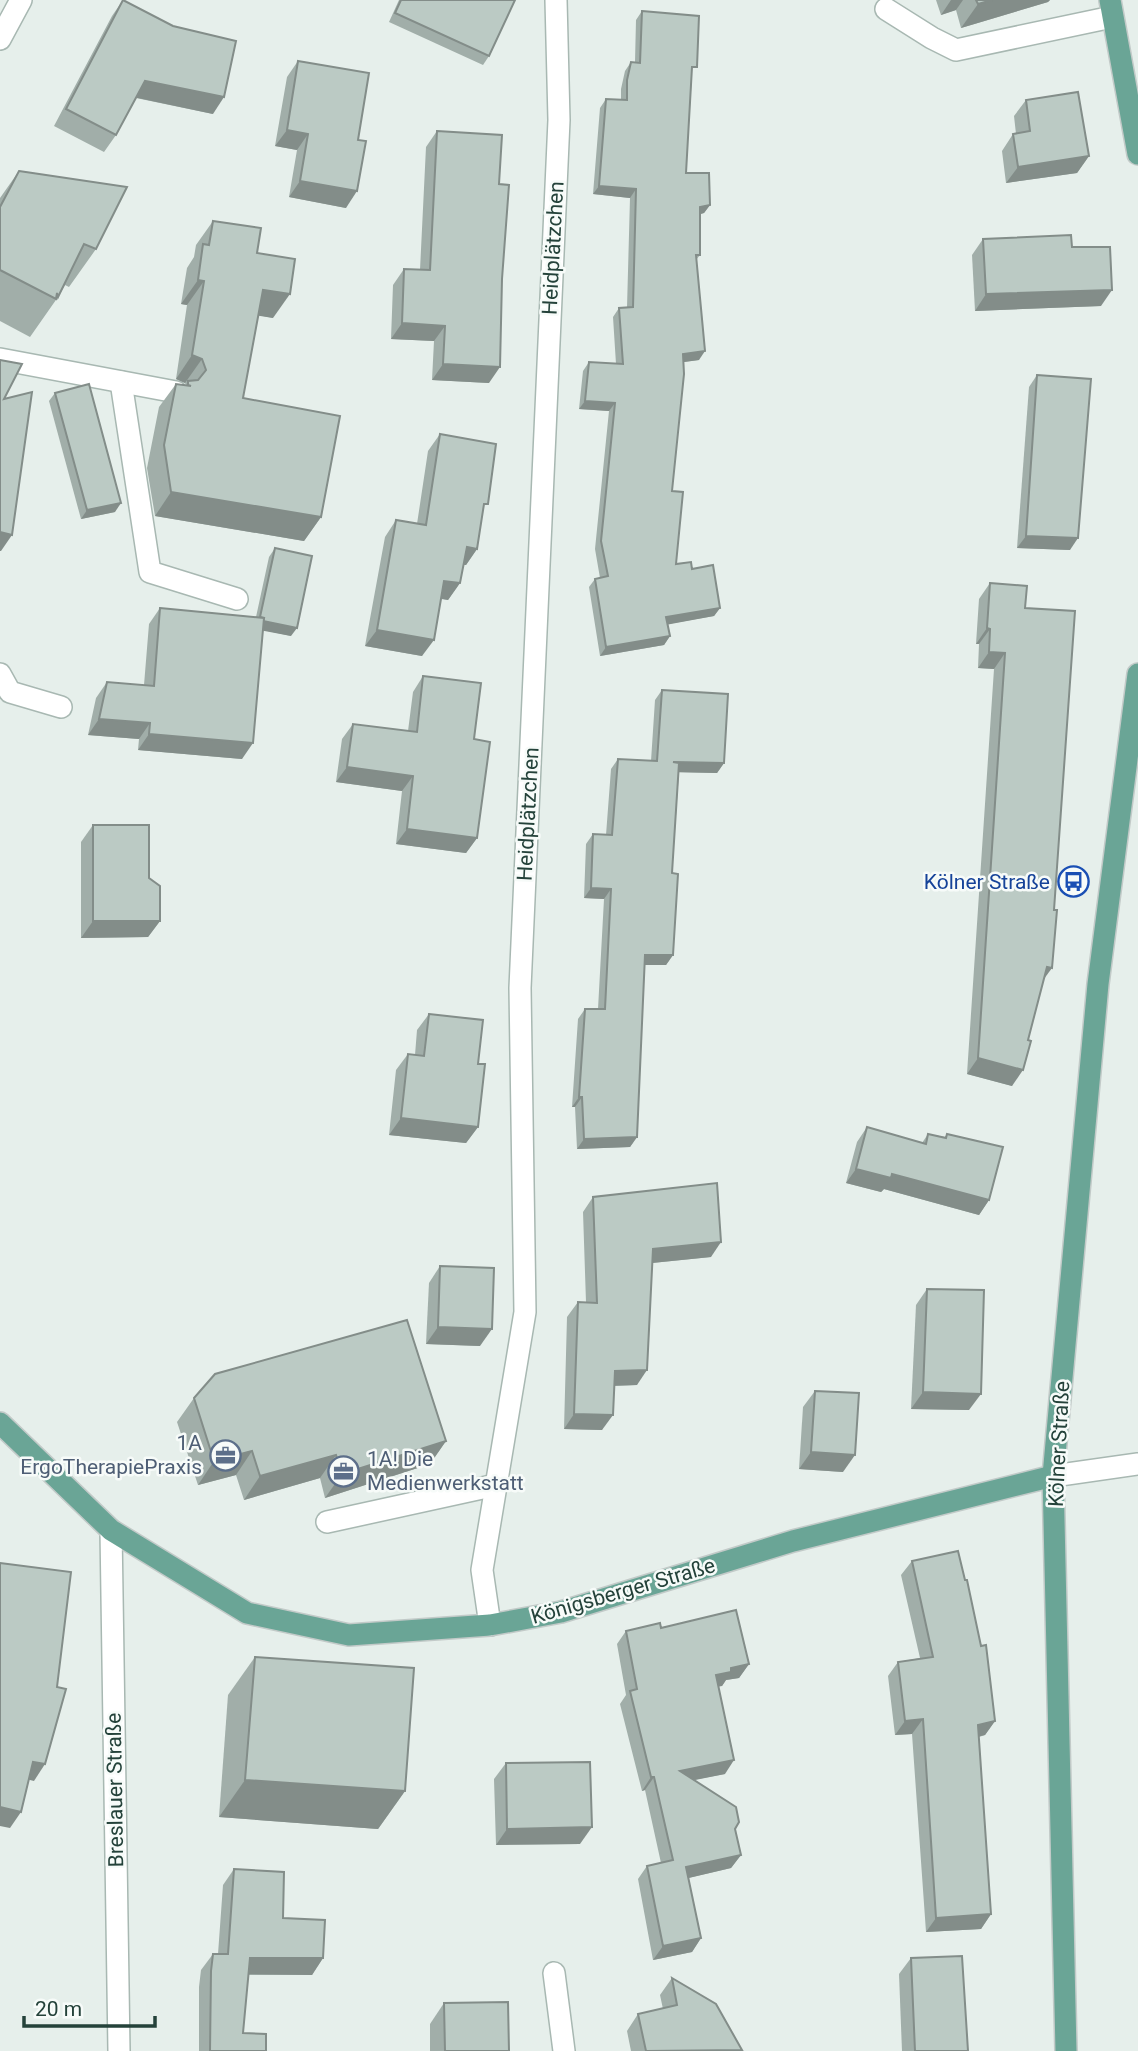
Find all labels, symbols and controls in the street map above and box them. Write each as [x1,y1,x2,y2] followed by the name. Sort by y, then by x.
[538,181,568,315] street label: Heidplätzchen
[513,747,543,881] street label: Heidplätzchen
[1056,865,1090,899] bus stop icon: Kölner Straße
[924,870,1050,894] place label: Kölner Straße
[1044,1380,1074,1508] street label: Kölner Straße
[20,1431,202,1479] place label: 1A ErgoTherapiePraxis
[208,1438,242,1472] office icon: 1A ErgoTherapiePraxis
[367,1447,524,1495] place label: 1A! Die Medienwerkstatt
[327,1454,361,1488] office icon: 1A! Die Medienwerkstatt
[528,1553,718,1629] street label: Königsberger Straße
[102,1712,128,1868] street label: Breslauer Straße
[24,1984,156,2028] scale bar
[35,1997,82,2021] text: 20 m

